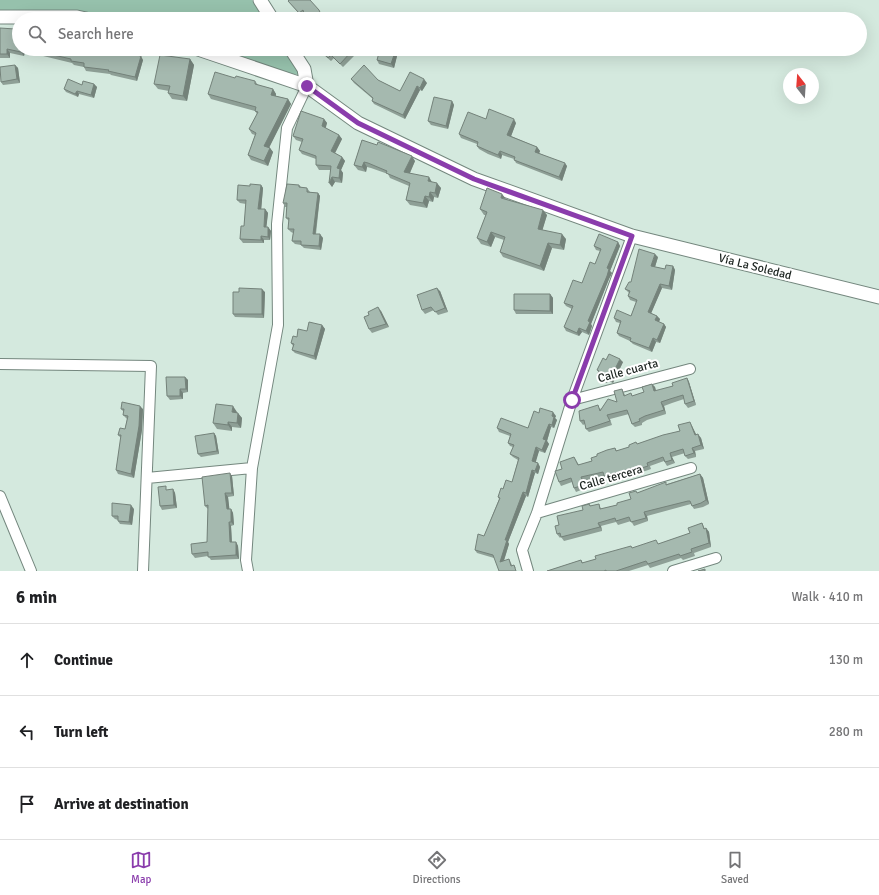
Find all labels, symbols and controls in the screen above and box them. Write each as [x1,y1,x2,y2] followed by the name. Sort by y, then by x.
[12,12,867,56] search box
[26,23,48,45] icon: search
[58,25,134,43] text: Search here
[783,68,819,104] north arrow
[298,77,316,95] route end
[717,251,793,283] street label: Vía La Soledad
[596,356,660,386] street label: Calle cuarta
[563,391,581,409] route start
[578,462,644,494] street label: Calle tercera
[16,587,57,608] text: 6 min
[792,589,863,605] text: Walk · 410 m
[16,649,38,671] icon: ahead
[54,651,113,669] text: Continue
[829,652,863,668] text: 130 m
[16,721,38,743] icon: left
[54,723,108,741] text: Turn left
[829,724,863,740] text: 280 m
[16,793,38,815] icon: arrive
[54,795,189,813] text: Arrive at destination
[130,849,152,886] tab: Map
[413,849,461,886] tab: Directions
[721,849,749,886] tab: Saved

